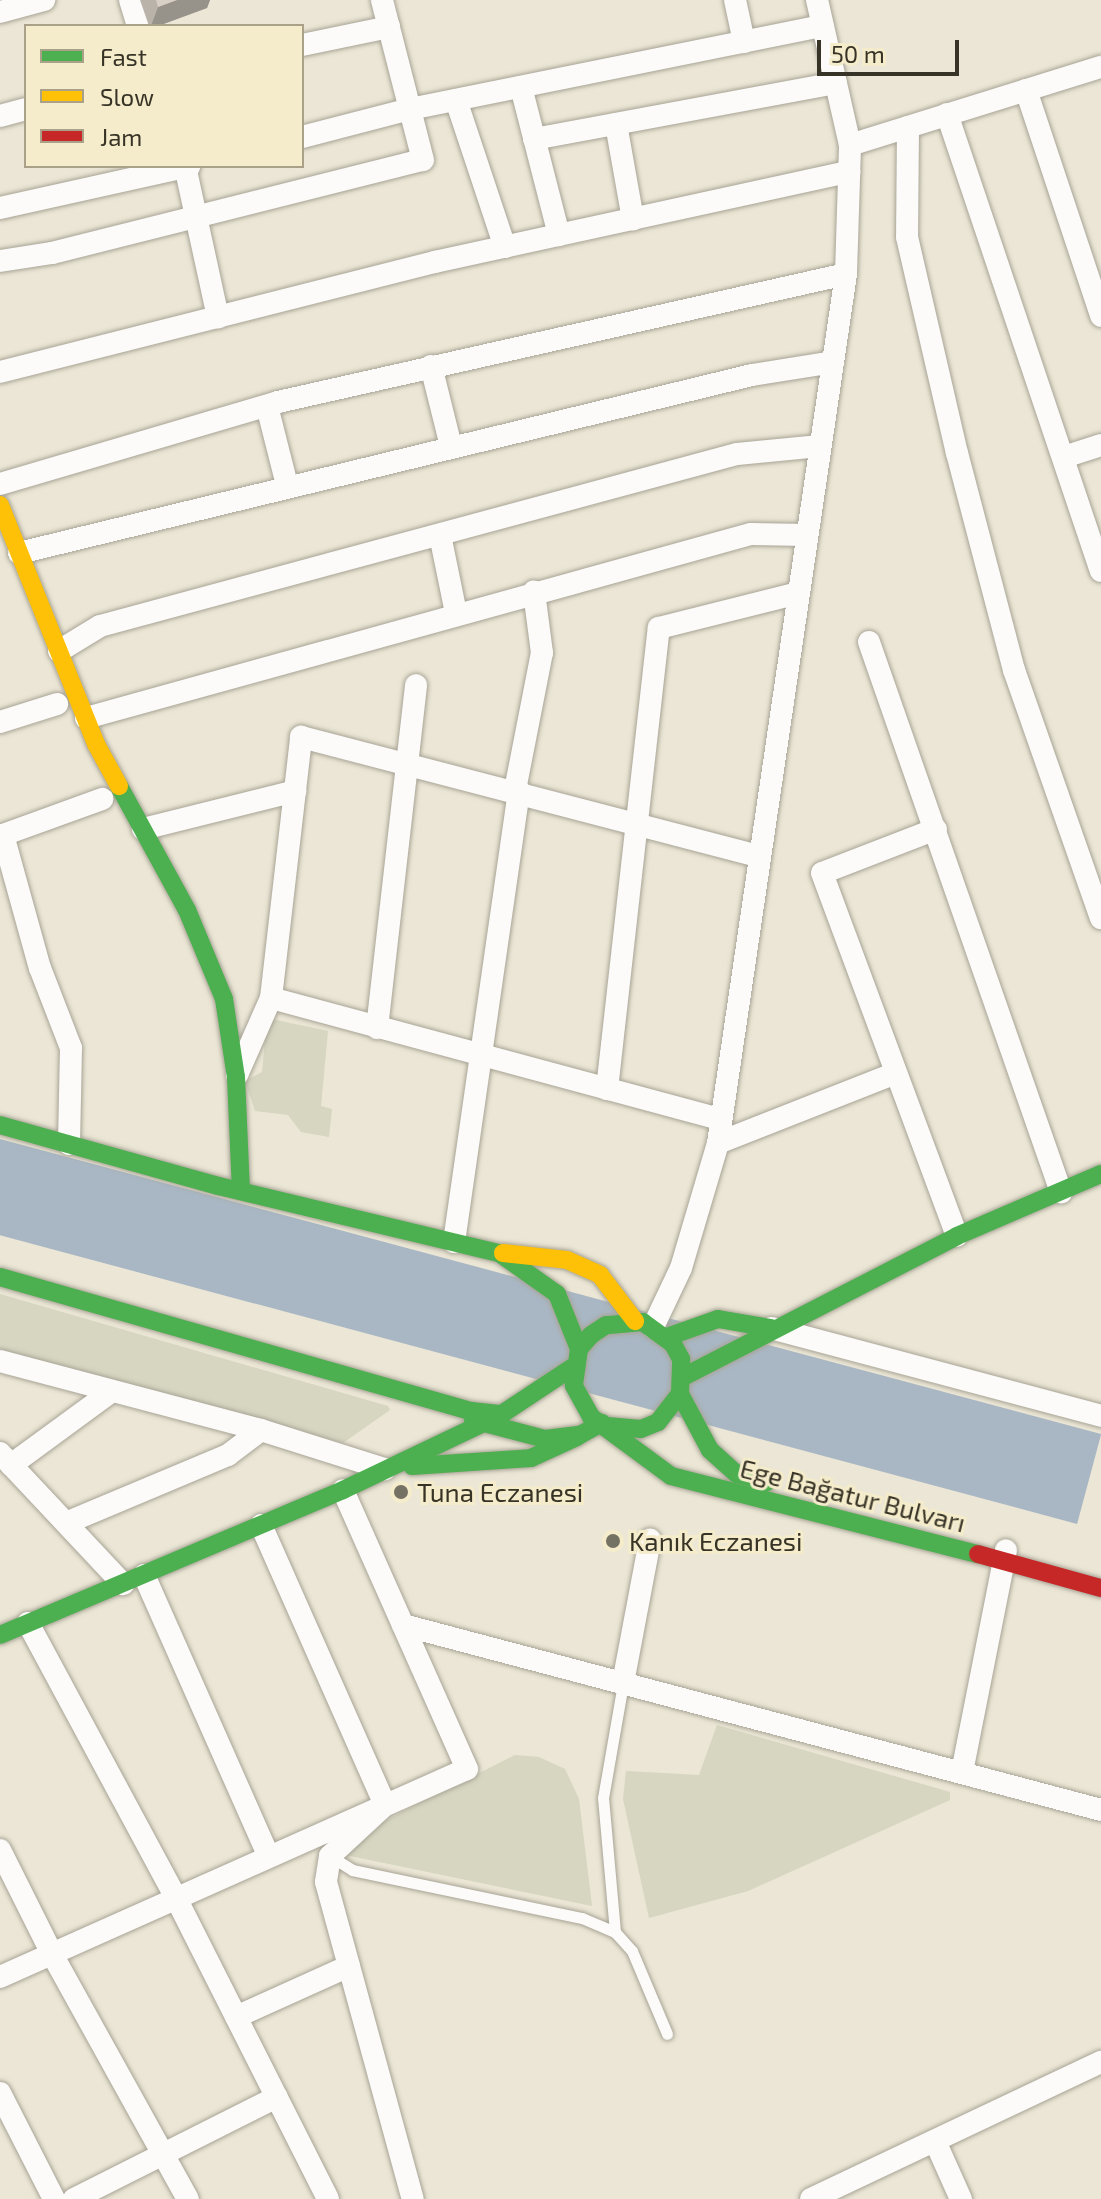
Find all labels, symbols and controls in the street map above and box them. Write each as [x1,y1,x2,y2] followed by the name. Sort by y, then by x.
[24,24,304,168] legend
[821,24,963,74] scale bar
[831,39,885,68] text: 50 m
[100,42,147,71] text: Fast
[100,82,154,111] text: Slow
[100,122,142,151] text: Jam
[737,1452,969,1538] street label: Ege Bağatur Bulvarı
[417,1476,583,1508] place label: Tuna Eczanesi
[392,1483,410,1501] marker: Tuna Eczanesi
[629,1525,803,1557] place label: Kanık Eczanesi
[604,1532,622,1550] marker: Kanık Eczanesi

